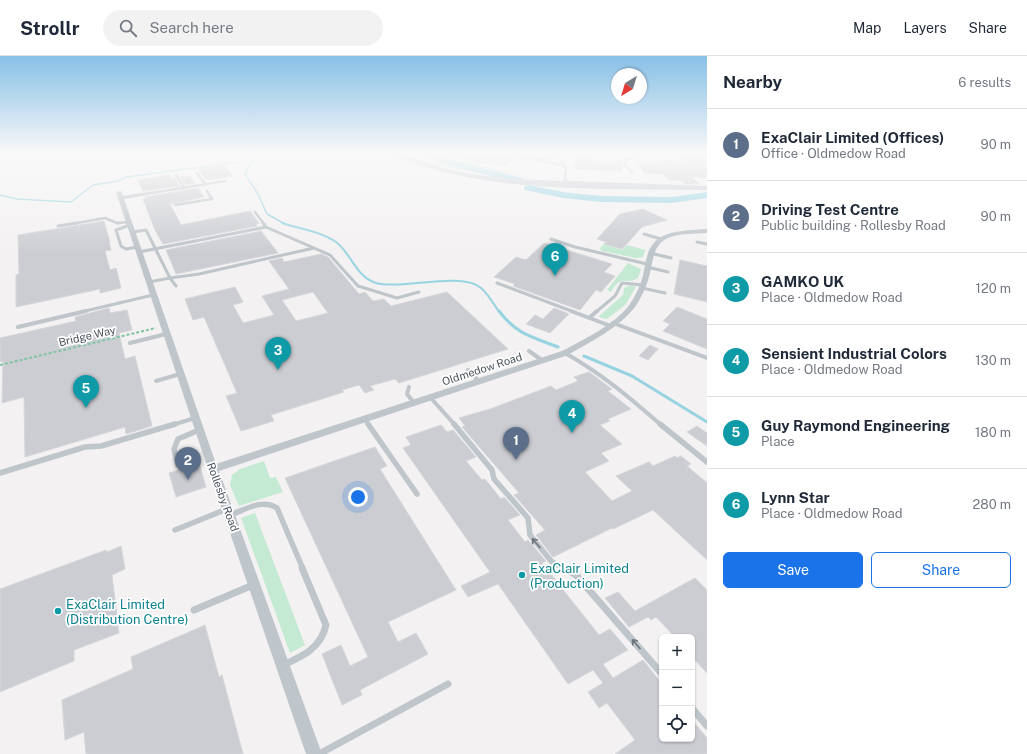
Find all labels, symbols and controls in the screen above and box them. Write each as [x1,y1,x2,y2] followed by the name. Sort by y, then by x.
[103,10,383,46] search box
[20,17,79,39] text: Strollr
[117,17,139,39] icon: search
[149,19,234,36] text: Search here
[853,20,881,36] text: Map
[903,20,947,36] text: Layers
[969,20,1007,36] text: Share
[611,68,647,104] north arrow
[723,72,782,92] text: Nearby
[958,75,1011,90] text: 6 results
[761,129,944,146] text: ExaClair Limited (Offices)
[733,137,739,152] text: 1
[981,137,1011,152] text: 90 m
[761,146,906,161] text: Office · Oldmedow Road
[761,201,899,218] text: Driving Test Centre
[732,209,740,224] text: 2
[981,209,1011,224] text: 90 m
[761,218,946,233] text: Public building · Rollesby Road
[542,243,568,276] pin: 6
[761,273,844,290] text: GAMKO UK
[732,281,740,296] text: 3
[976,281,1011,296] text: 120 m
[761,290,902,305] text: Place · Oldmedow Road
[57,324,117,348] street label: Bridge Way
[265,337,291,370] pin: 3
[761,345,947,362] text: Sensient Industrial Colors
[440,350,524,388] street label: Oldmedow Road
[732,353,740,368] text: 4
[975,353,1011,368] text: 130 m
[761,362,902,377] text: Place · Oldmedow Road
[73,375,99,408] pin: 5
[559,400,585,433] pin: 4
[761,417,950,434] text: Guy Raymond Engineering
[732,425,740,440] text: 5
[975,425,1011,440] text: 180 m
[503,427,529,460] pin: 1
[761,434,795,449] text: Place
[175,447,201,480] pin: 2
[205,461,241,533] street label: Rollesby Road
[348,487,368,507] your location
[761,489,830,506] text: Lynn Star
[732,497,740,512] text: 6
[973,497,1011,512] text: 280 m
[761,506,902,521] text: Place · Oldmedow Road
[532,538,541,549] one-way arrow
[723,552,863,588] button: Save
[871,552,1011,588] button: Share
[530,561,629,591] place label: ExaClair Limited (Production)
[517,570,527,580] marker: ExaClair Limited (Production)
[66,597,188,627] place label: ExaClair Limited (Distribution Centre)
[53,606,63,616] marker: ExaClair Limited (Distribution Centre)
[659,634,695,742] map controls
[659,634,695,670] button: +
[632,639,641,649] one-way arrow
[659,670,695,706] button: −
[659,706,695,742] button: locate

